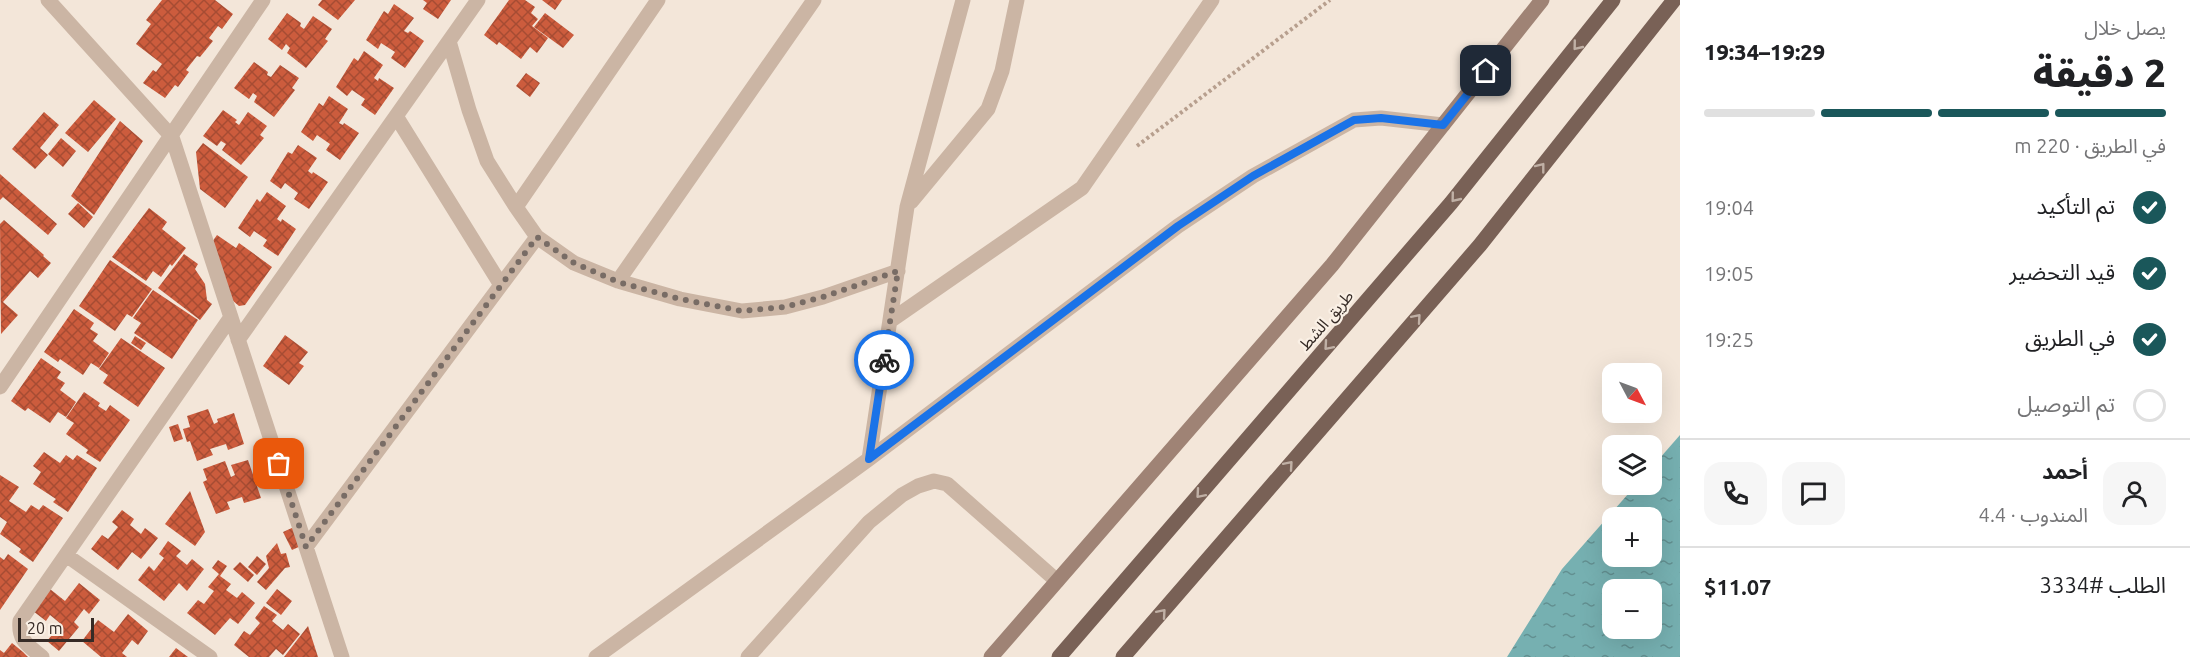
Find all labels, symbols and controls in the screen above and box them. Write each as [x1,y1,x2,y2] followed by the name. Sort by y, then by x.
[2084,16,2166,39] text: يصل خلال
[1573,39,1584,50] one-way arrow
[1704,39,1825,64] text: 19:29–19:34
[1460,45,1511,96] pin
[2033,51,2166,94] text: 2 دقيقة
[1469,54,1502,87] icon: home
[2014,134,2166,157] text: في الطريق · 220 m
[1534,163,1545,174] one-way arrow
[1452,191,1463,202] one-way arrow
[2133,191,2166,224] icon: check
[2037,193,2115,218] text: تم التأكيد
[1704,196,1754,219] text: 19:04
[2133,257,2166,290] icon: check
[2009,259,2115,284] text: قيد التحضير
[1704,262,1754,285] text: 19:05
[1295,286,1358,355] street label: طريق الشط
[1410,314,1421,325] one-way arrow
[2133,323,2166,356] icon: check
[2025,325,2115,350] text: في الطريق
[1704,328,1754,351] text: 19:25
[854,330,914,390] courier
[1324,339,1335,350] one-way arrow
[868,344,901,377] icon: bike
[1602,363,1662,423] north arrow
[1602,363,1662,639] map controls
[2017,391,2115,416] text: تم التوصيل
[1602,435,1662,495] button: layers
[253,438,304,489] pin
[262,447,295,480] icon: bag
[2042,458,2088,483] text: أحمد
[1282,461,1293,472] one-way arrow
[1704,462,1767,525] button: phone
[1782,462,1845,525] button: chat
[2103,462,2166,525] button: person
[1197,487,1208,498] one-way arrow
[1979,503,2088,526] text: المندوب · 4.4
[1602,507,1662,567] button: +
[2040,572,2166,597] text: الطلب #3334
[1704,574,1771,599] text: $11.07
[1602,579,1662,639] button: −
[1155,609,1166,620] one-way arrow
[18,615,94,642] scale bar
[27,619,63,637] text: 20 m

